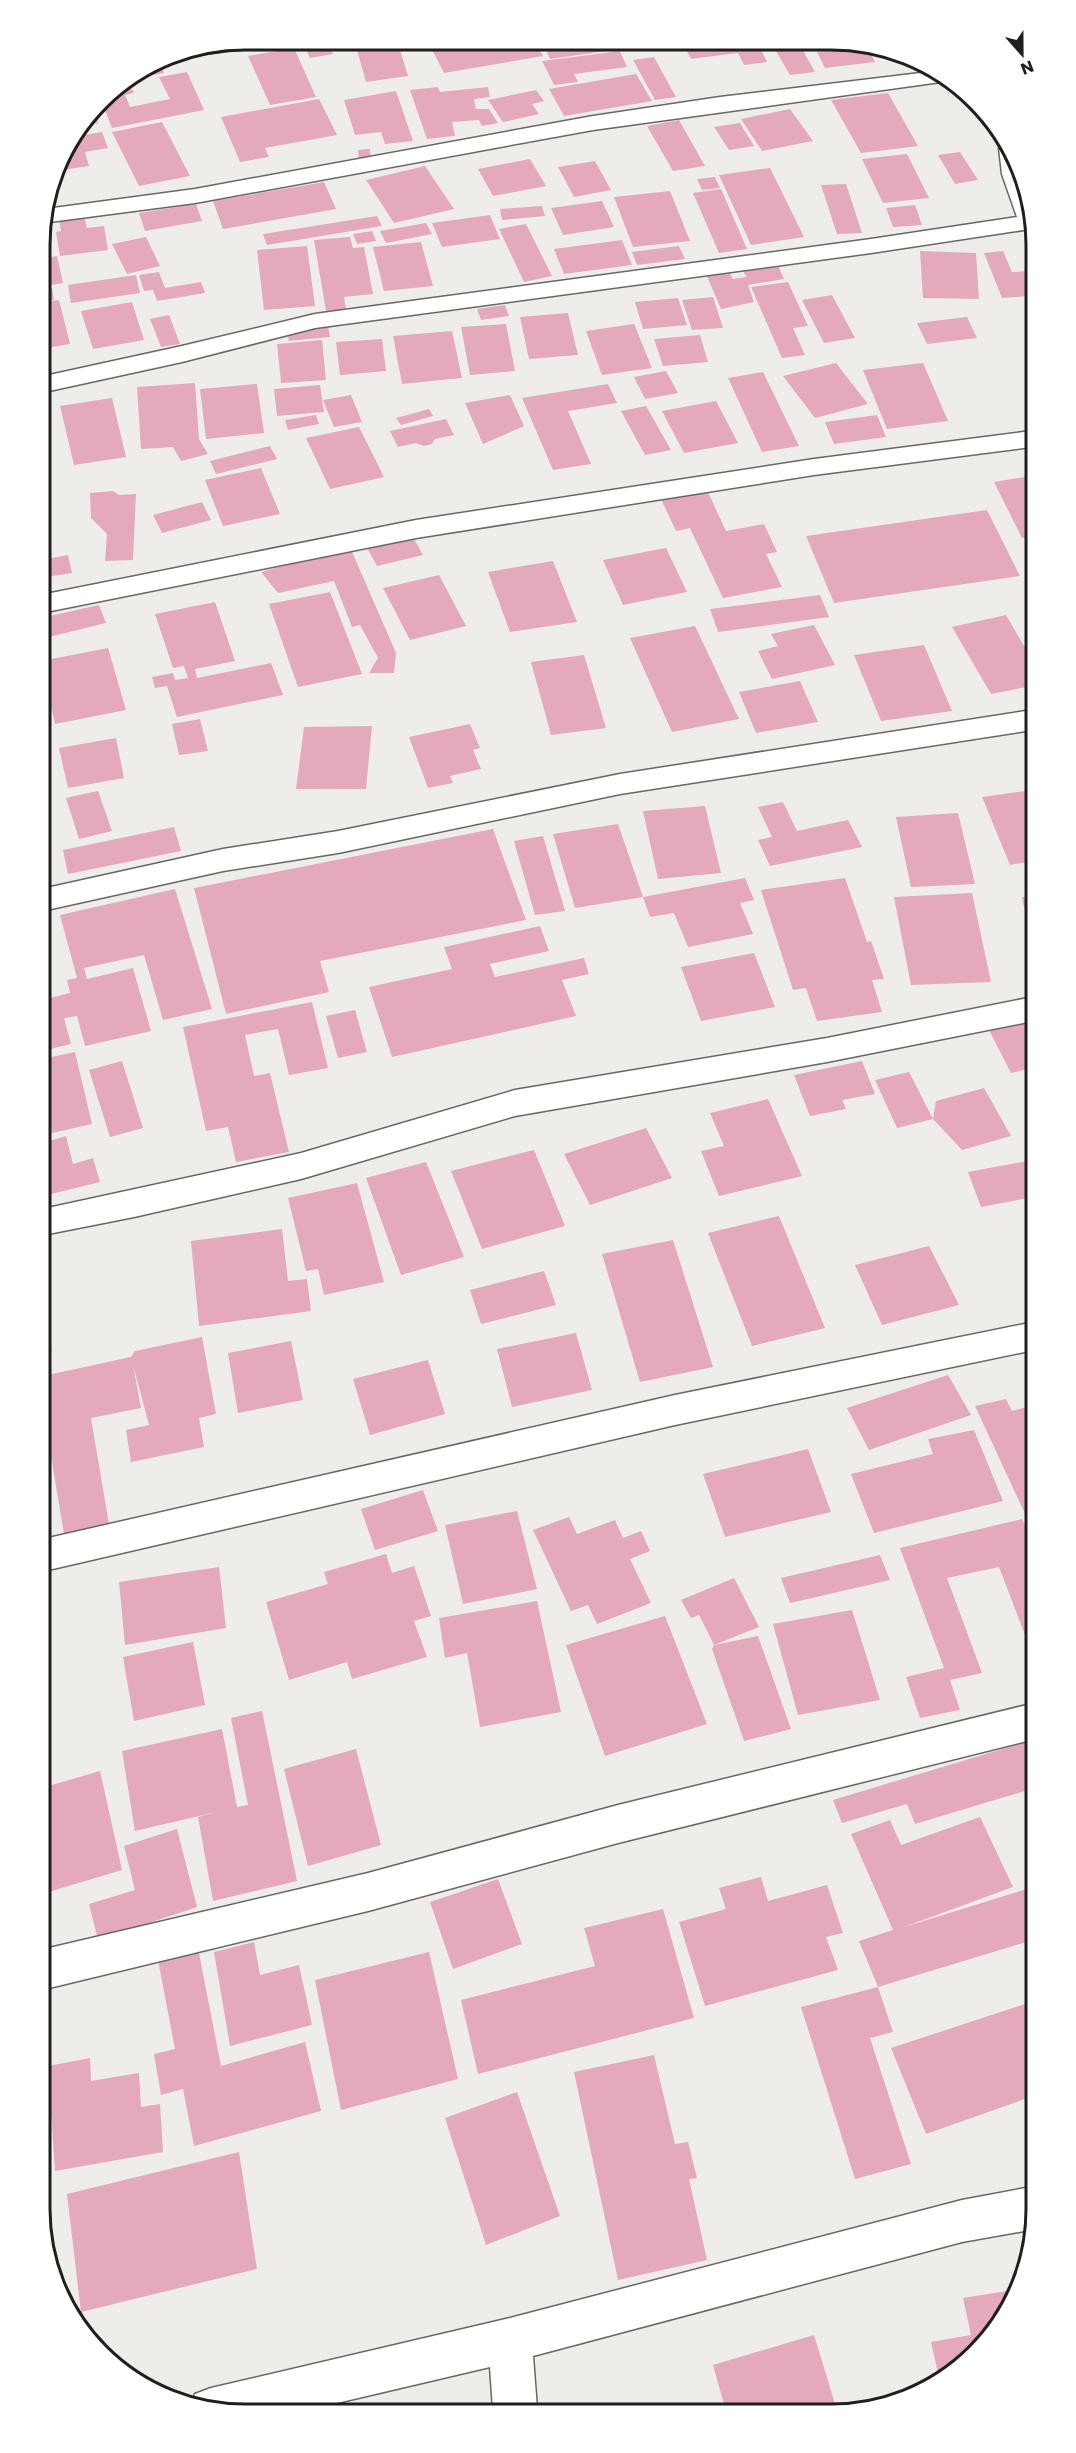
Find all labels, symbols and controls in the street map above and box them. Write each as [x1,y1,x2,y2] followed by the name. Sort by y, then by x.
[992,24,1052,84] north arrow
[1017,55,1037,80] text: N

